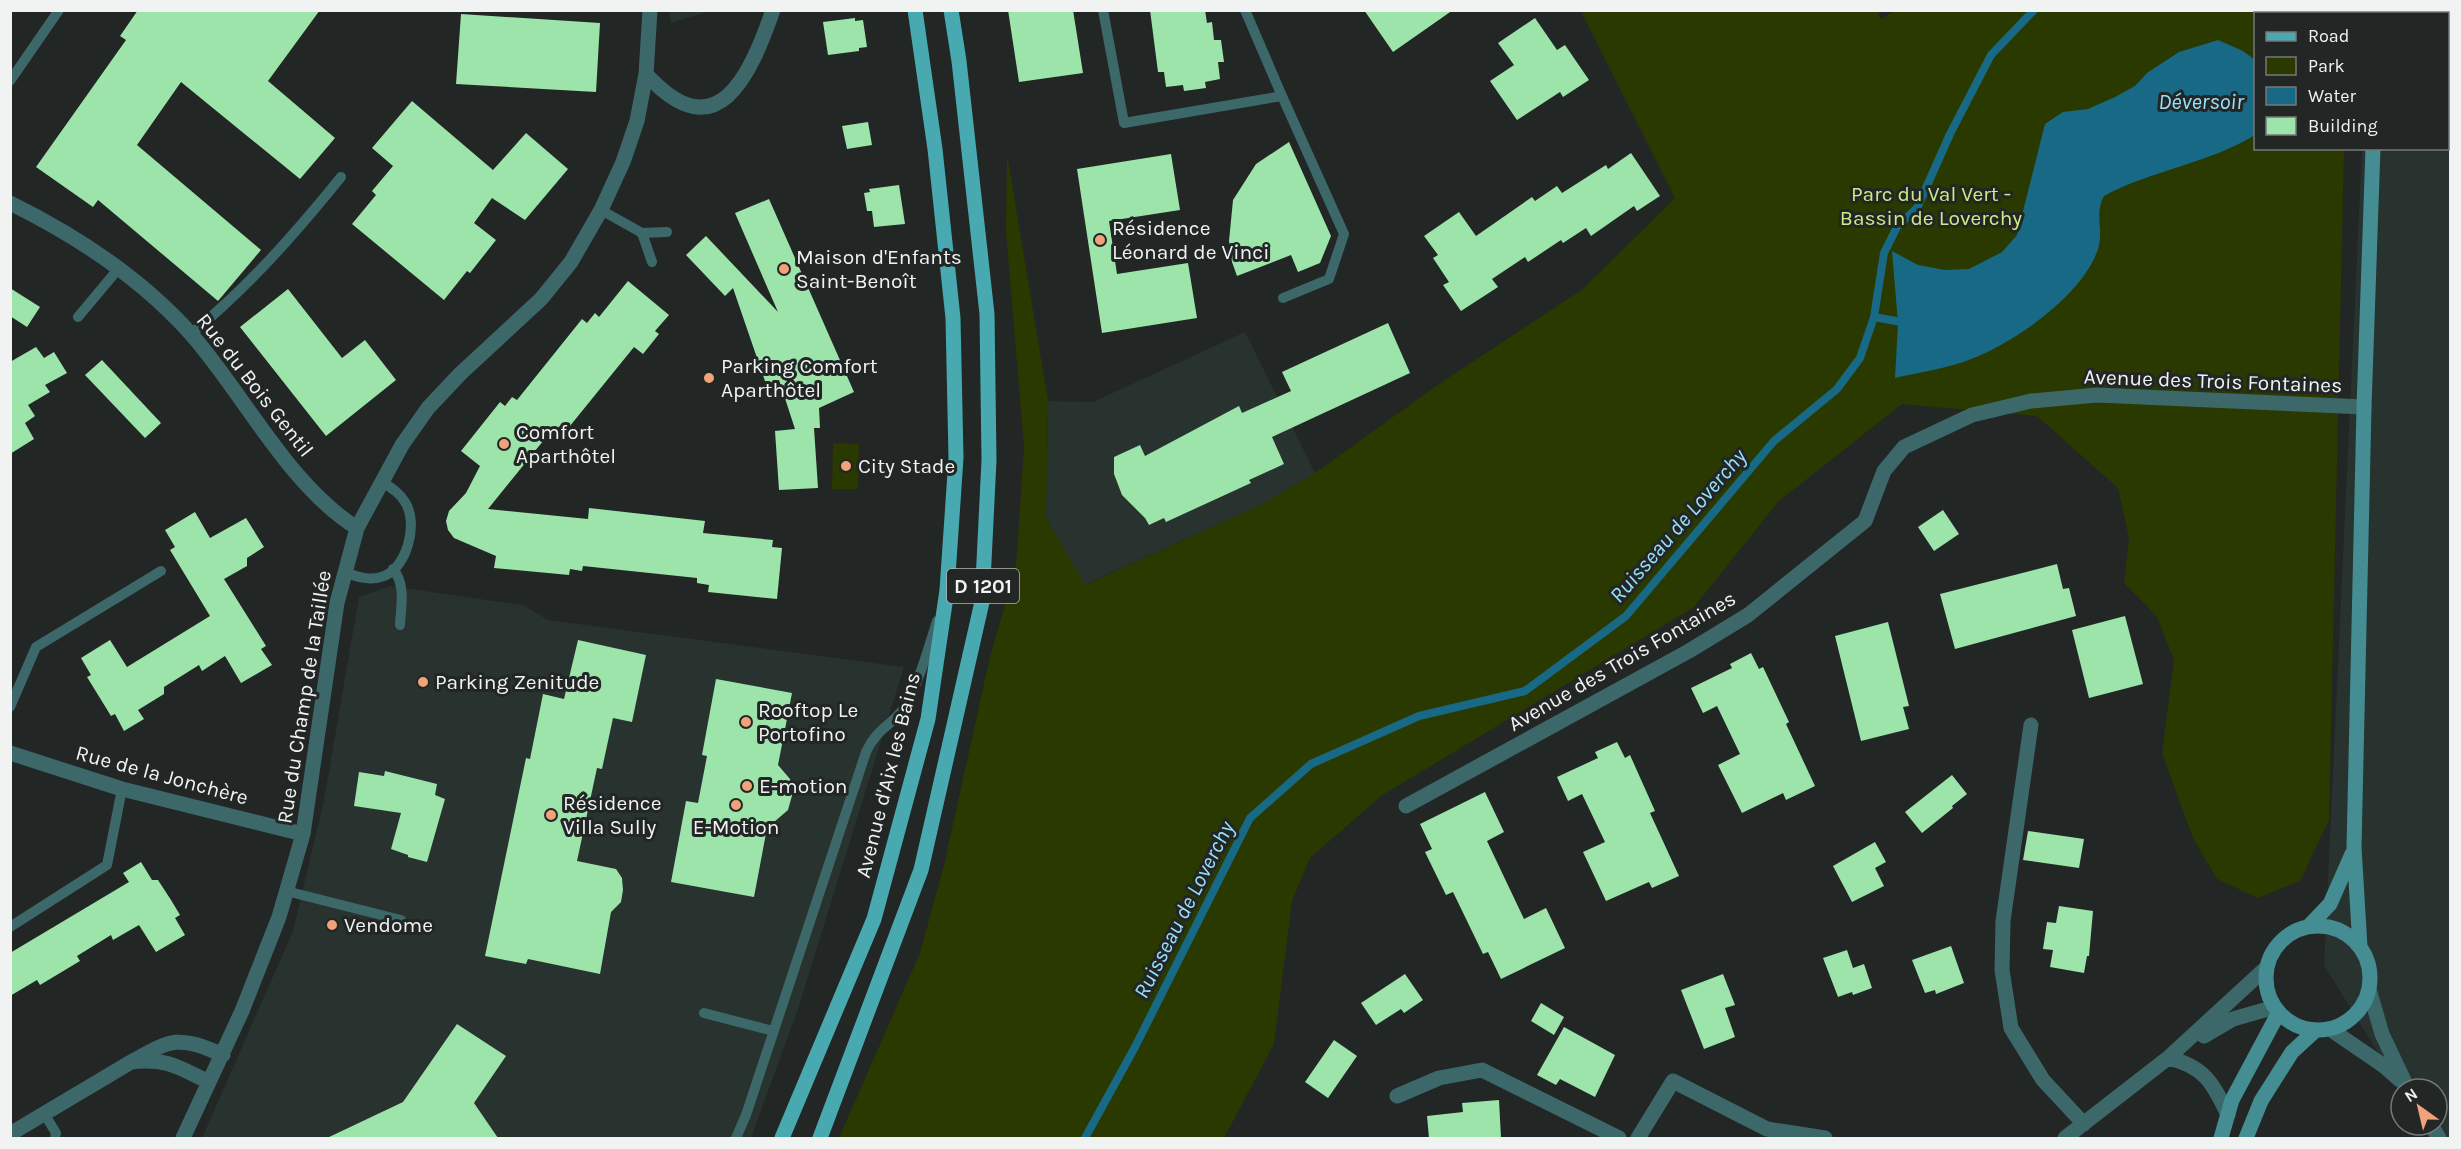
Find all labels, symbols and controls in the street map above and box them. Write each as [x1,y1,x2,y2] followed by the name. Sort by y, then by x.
[2254,12,2449,150] legend
[2308,25,2349,47] text: Road
[2308,55,2345,77] text: Park
[2308,85,2356,107] text: Water
[2158,89,2245,115] water label: Déversoir
[2308,115,2378,137] text: Building
[1840,182,2022,230] park label: Parc du Val Vert - Bassin de Loverchy
[1112,216,1269,264] place label: Résidence Léonard de Vinci
[1093,233,1107,247] marker: Résidence Léonard de Vinci
[796,245,962,293] place label: Maison d'Enfants Saint-Benoît
[777,262,791,276] marker: Maison d'Enfants Saint-Benoît
[192,309,318,461] street label: Rue du Bois Gentil
[721,354,878,402] place label: Parking Comfort Aparthôtel
[2083,364,2343,398] street label: Avenue des Trois Fontaines
[702,371,716,385] marker: Parking Comfort Aparthôtel
[516,420,616,468] place label: Comfort Aparthôtel
[497,437,511,451] marker: Comfort Aparthôtel
[1604,443,1753,608] water label: Ruisseau de Loverchy
[858,454,955,478] place label: City Stade
[839,459,853,473] marker: City Stade
[272,569,336,825] street label: Rue du Champ de la Taillée
[947,569,1019,603] road number: D 1201
[1504,586,1740,736] street label: Avenue des Trois Fontaines
[435,670,599,694] place label: Parking Zenitude
[851,670,925,880] street label: Avenue d'Aix les Bains
[416,675,430,689] marker: Parking Zenitude
[758,698,858,746] place label: Rooftop Le Portofino
[739,715,753,729] marker: Rooftop Le Portofino
[73,740,251,810] street label: Rue de la Jonchère
[759,774,848,798] place label: E-motion
[740,779,754,793] marker: E-motion
[563,791,661,839] place label: Résidence Villa Sully
[729,798,743,812] marker: E-Motion
[544,808,558,822] marker: Résidence Villa Sully
[693,815,779,839] place label: E-Motion
[1128,816,1240,1003] water label: Ruisseau de Loverchy
[344,913,433,937] place label: Vendome
[325,918,339,932] marker: Vendome
[2389,1077,2449,1137] north arrow
[2401,1084,2421,1106] text: N

